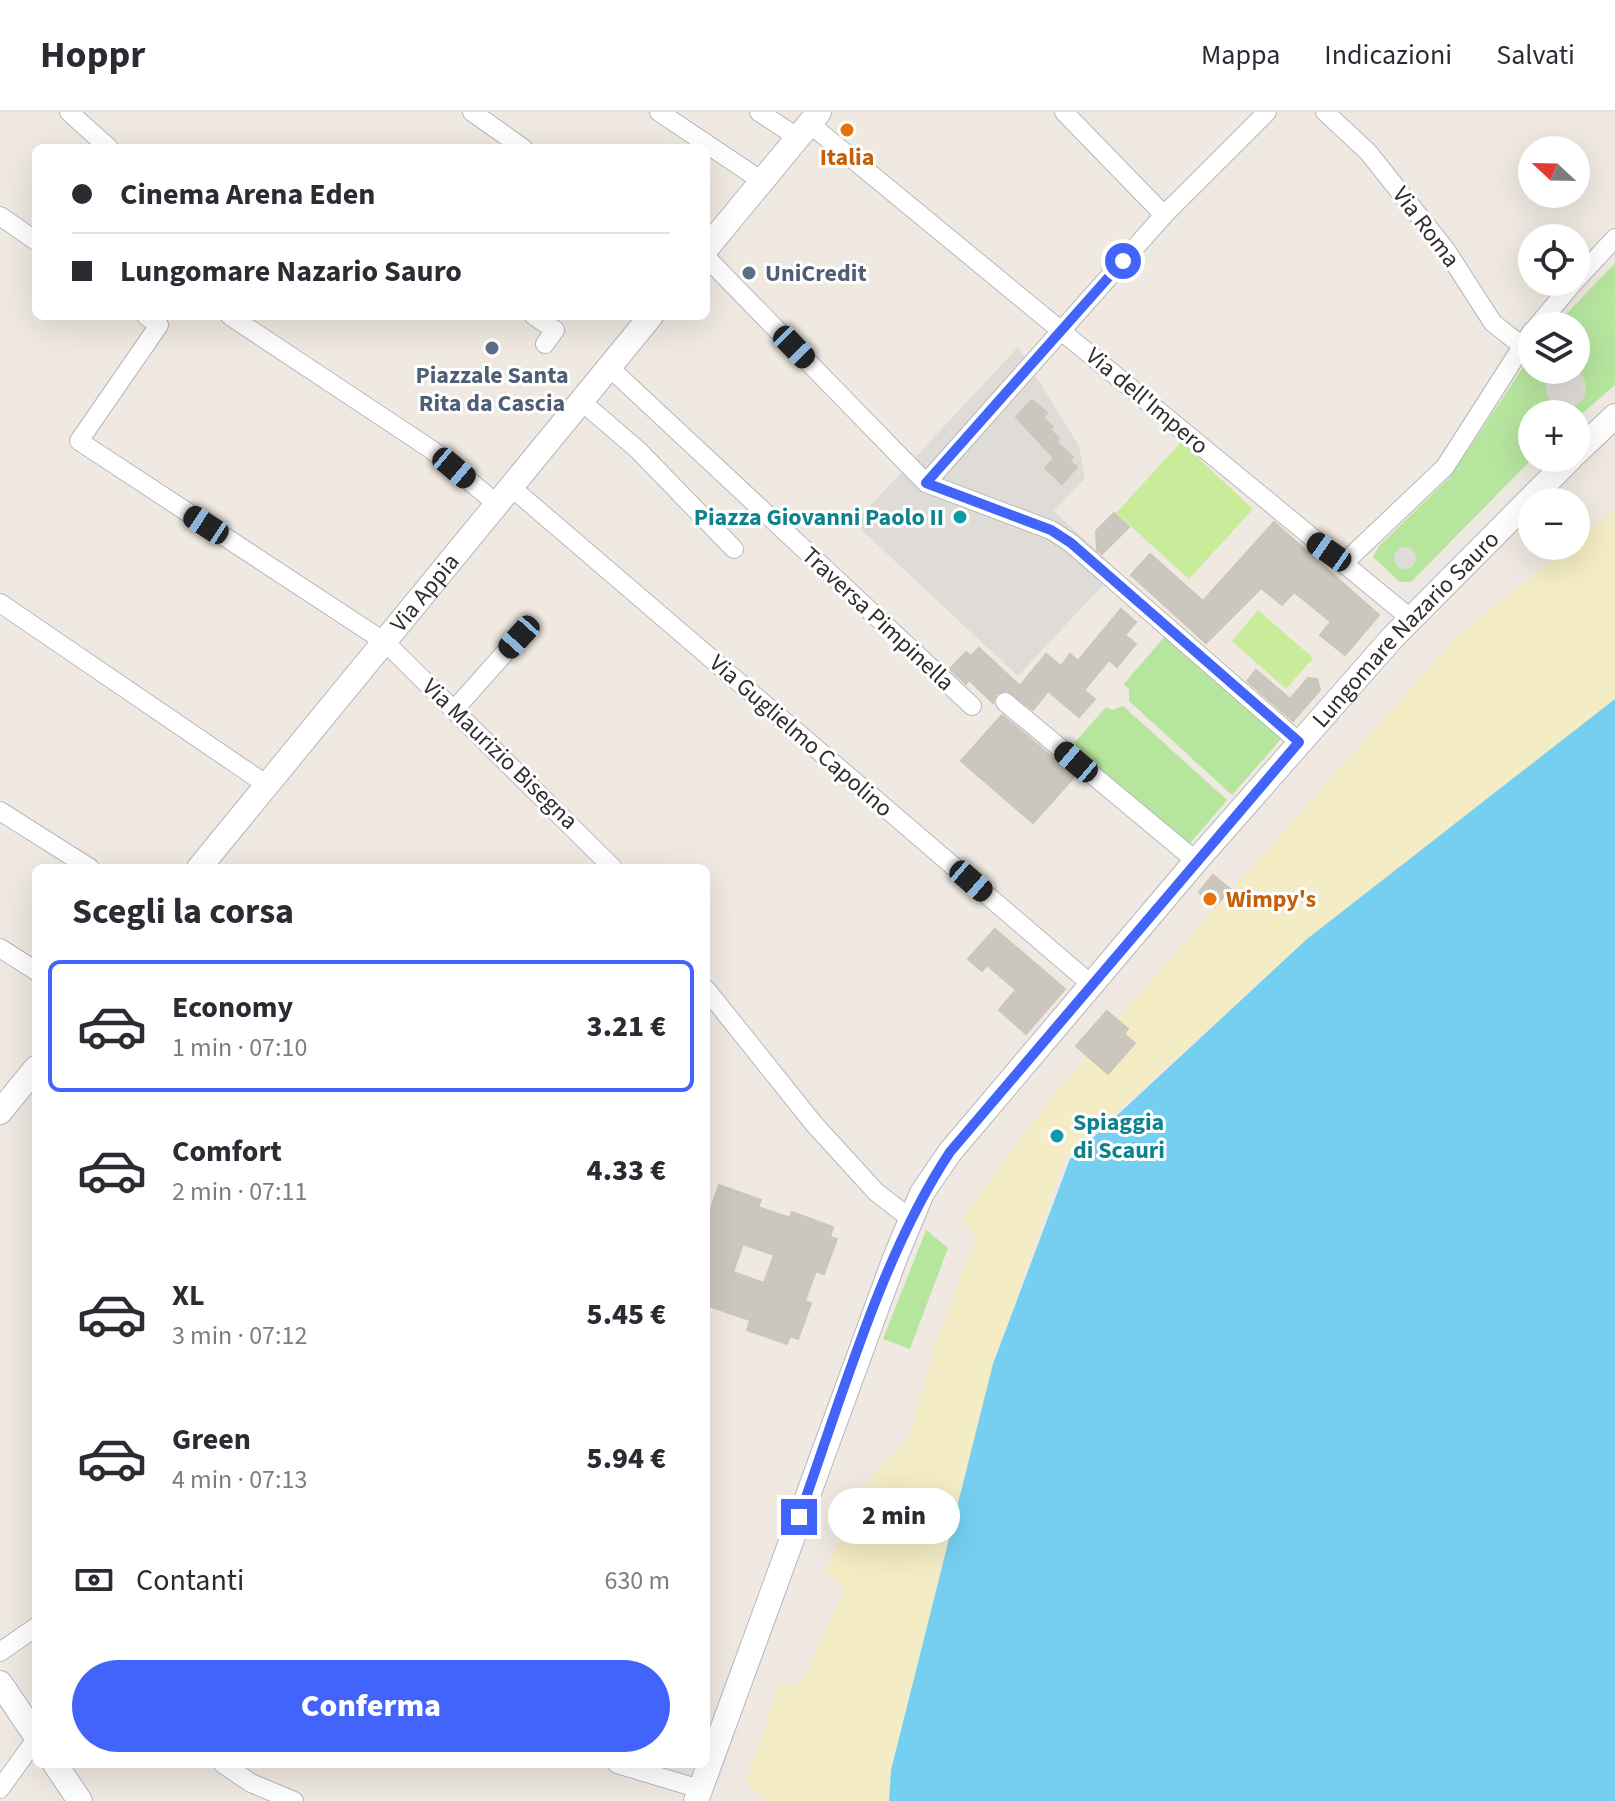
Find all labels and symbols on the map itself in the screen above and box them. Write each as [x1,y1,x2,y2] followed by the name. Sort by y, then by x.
[838,121,856,139] marker: Italia
[1518,136,1590,208] north arrow
[820,140,874,175] place label: Italia
[1384,179,1468,275] street label: Via Roma
[1105,243,1141,279] route start
[765,256,867,291] place label: UniCredit
[740,264,758,282] marker: UniCredit
[769,321,819,373] car
[483,339,501,357] marker: Piazzale Santa Rita da Cascia
[1078,339,1216,463] street label: Via dell'Impero
[415,358,569,421] place label: Piazzale Santa Rita da Cascia
[428,443,480,493] car
[694,500,944,535] place label: Piazza Giovanni Paolo II
[179,502,233,548] car
[951,508,969,526] marker: Piazza Giovanni Paolo II
[1303,522,1507,735] street label: Lungomare Nazario Sauro
[1302,528,1356,576] car
[794,539,962,699] street label: Traversa Pimpinella
[382,546,468,640] street label: Via Appia
[494,611,544,663] car
[702,646,900,826] street label: Via Guglielmo Capolino
[414,670,586,838] street label: Via Maurizio Bisegna
[1050,737,1102,787] car
[945,856,997,906] car
[1226,882,1316,917] place label: Wimpy's
[1201,890,1219,908] marker: Wimpy's
[1073,1105,1165,1168] place label: Spiaggia di Scauri
[1048,1127,1066,1145] marker: Spiaggia di Scauri
[827,1489,959,1545] callout: 2 min
[781,1499,817,1535] route end

